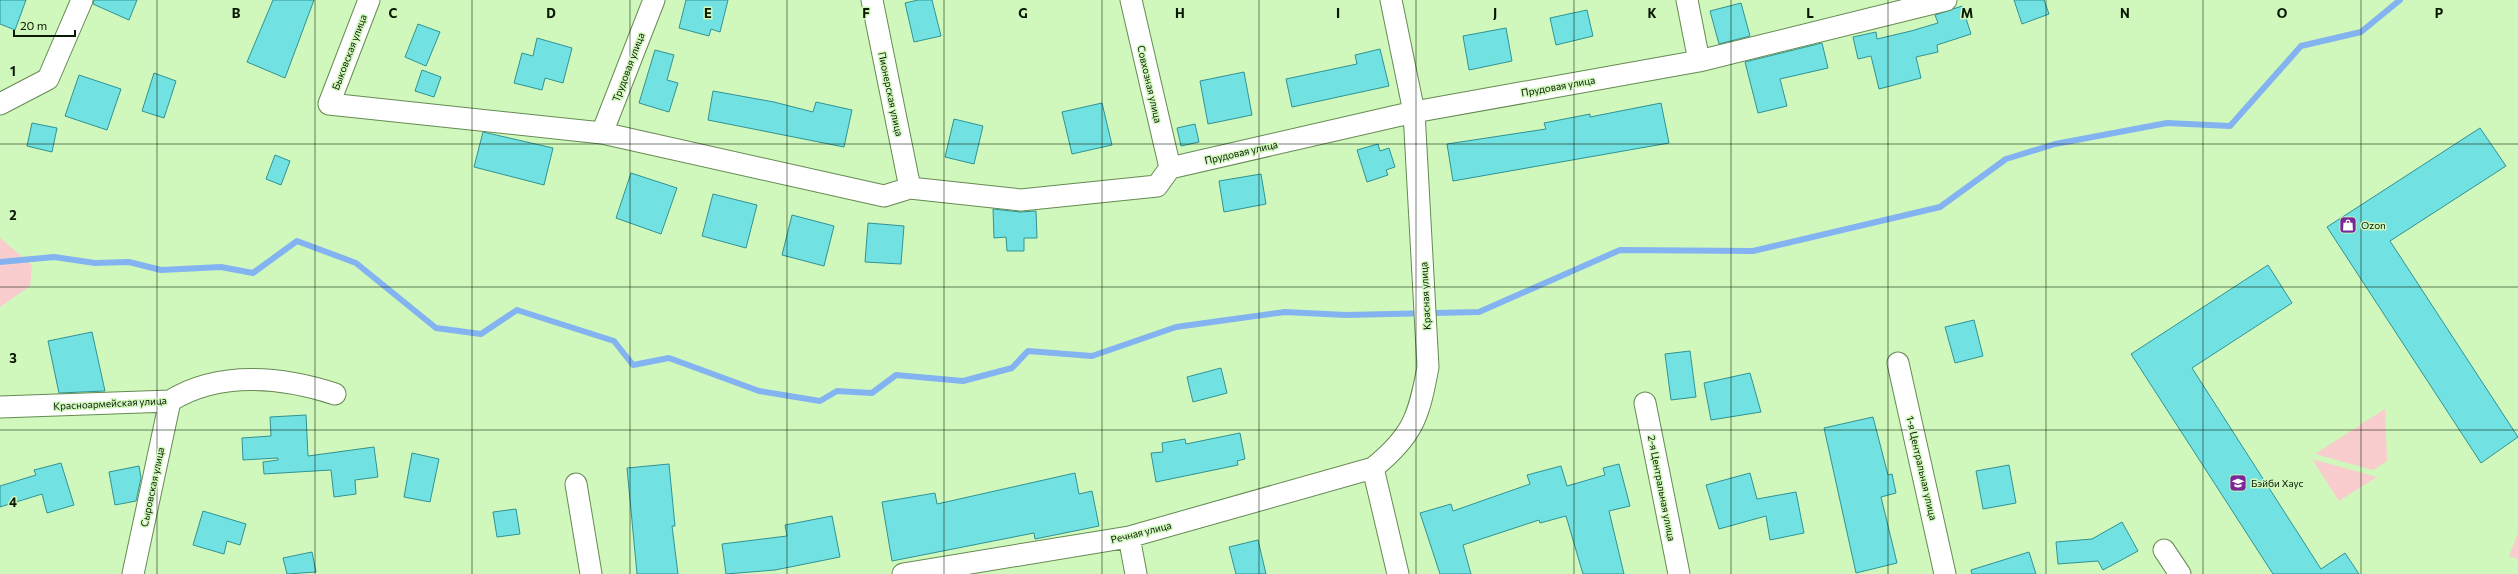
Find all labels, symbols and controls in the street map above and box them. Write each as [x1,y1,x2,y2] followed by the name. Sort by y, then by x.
[232,5,241,21] text: B
[389,5,398,21] text: C
[546,5,556,21] text: D
[704,5,712,21] text: E
[862,5,870,21] text: F
[1018,5,1028,21] text: G
[1175,5,1185,21] text: H
[1336,5,1340,21] text: I
[1493,5,1497,21] text: J
[1647,5,1657,21] text: K
[1806,5,1814,21] text: L
[1961,5,1973,21] text: M
[2120,5,2130,21] text: N
[2277,5,2288,21] text: O
[2435,5,2444,21] text: P
[14,12,75,38] scale bar
[329,13,369,91] street label: Быковская улица
[20,18,47,32] text: 20 m
[609,31,647,103] street label: Трудовая улица
[1135,44,1165,124] street label: Совхозная улица
[876,51,906,137] street label: Пионерская улица
[10,63,16,79] text: 1
[1520,74,1596,98] street label: Прудовая улица
[1203,138,1279,166] street label: Прудовая улица
[9,207,17,223] text: 2
[2338,215,2358,235] shop icon: Ozon
[2361,219,2386,231] place label: Ozon
[1417,262,1433,330] street label: Красная улица
[9,350,17,366] text: 3
[53,394,167,412] street label: Красноармейская улица
[1904,415,1940,521] street label: 1-я Центральная улица
[1646,434,1678,542] street label: 2-я Центральная улица
[138,446,166,528] street label: Сыровская улица
[2228,473,2248,493] school or university icon: Бэйби Хаус
[2251,477,2304,489] place label: Бэйби Хаус
[9,494,17,510] text: 4
[1109,519,1173,545] street label: Речная улица

